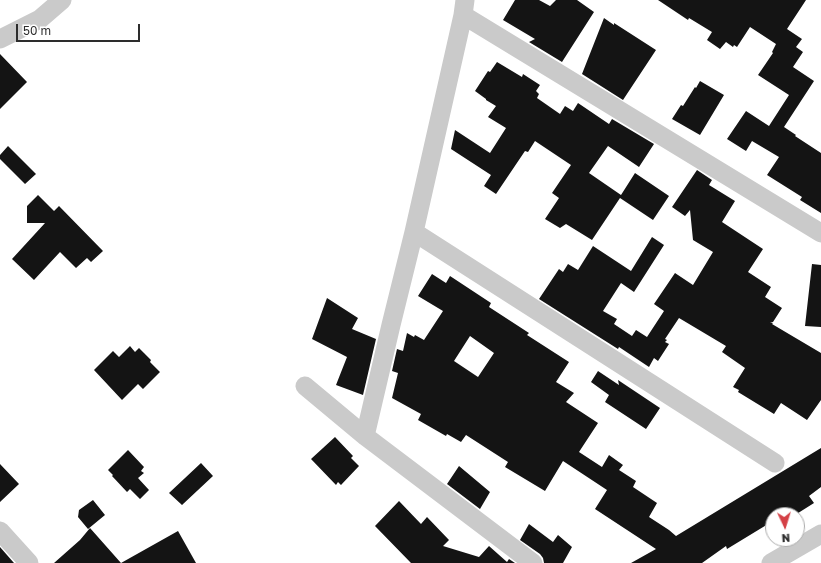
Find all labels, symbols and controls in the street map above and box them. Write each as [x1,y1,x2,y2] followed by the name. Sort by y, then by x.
[18,16,142,42] scale bar
[23,23,51,38] text: 50 m
[765,507,805,547] north arrow
[781,532,790,545] text: N

